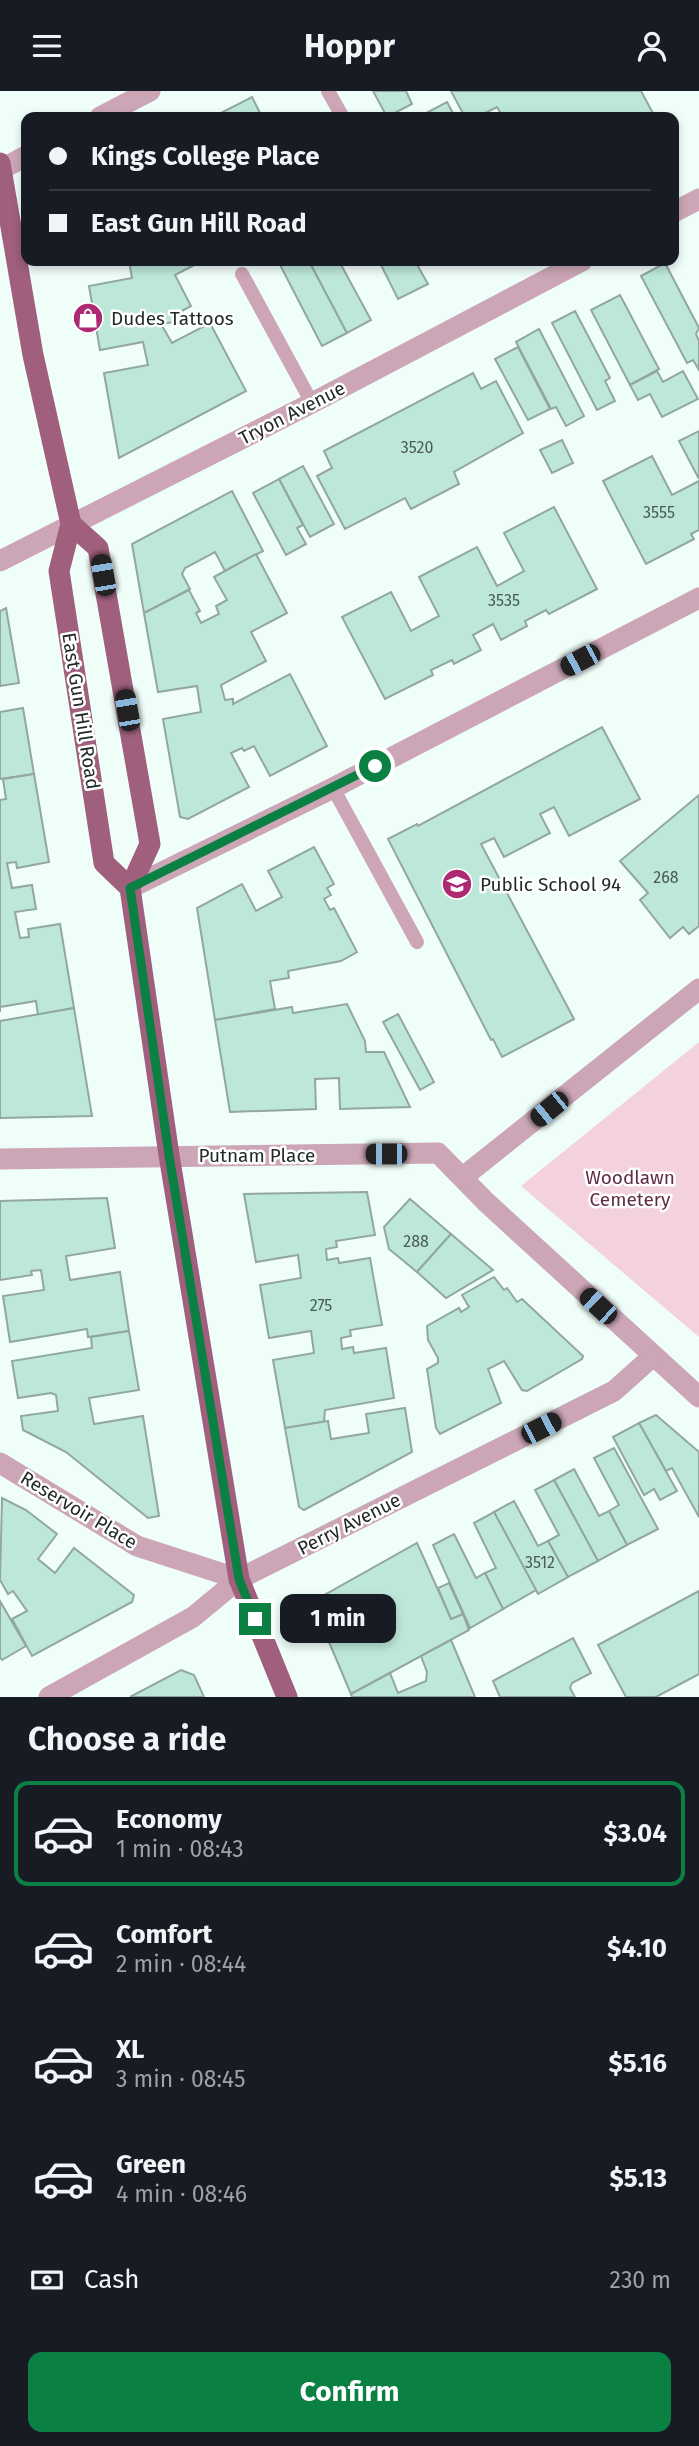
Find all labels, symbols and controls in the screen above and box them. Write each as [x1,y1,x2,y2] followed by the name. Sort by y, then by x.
[28,27,66,65] icon: menu
[304,27,395,65] text: Hoppr
[633,27,671,65] icon: person
[91,141,320,172] text: Kings College Place
[91,208,307,239] text: East Gun Hill Road
[71,301,105,335] shop icon: Dudes Tattoos
[111,307,234,330] place label: Dudes Tattoos
[235,376,349,450] street label: Tryon Avenue
[401,438,433,457] house number: 3520
[643,503,675,522] house number: 3555
[90,552,117,598] car
[488,591,520,610] house number: 3535
[57,631,105,791] street label: East Gun Hill Road
[557,641,604,679] car
[114,687,141,733] car
[359,750,391,782] route start
[440,867,474,901] school or university icon: Public School 94
[653,868,679,887] house number: 268
[480,873,621,896] place label: Public School 94
[527,1088,572,1130] car
[199,1144,315,1167] street label: Putnam Place
[366,1144,408,1165] car
[585,1166,675,1211] park label: Woodlawn Cemetery
[403,1232,429,1251] house number: 288
[576,1284,621,1328] car
[310,1296,332,1315] house number: 275
[518,1409,565,1447] car
[17,1466,141,1554] street label: Reservoir Place
[293,1488,405,1560] street label: Perry Avenue
[525,1553,555,1572] house number: 3512
[280,1595,395,1643] callout: 1 min
[239,1603,271,1635] route end
[310,1604,366,1632] text: 1 min
[28,1720,226,1758] text: Choose a ride
[32,1802,95,1865] icon: car
[116,1804,222,1835] text: Economy
[603,1818,667,1849] text: $3.04
[116,1835,244,1863] text: 1 min · 08:43
[32,1917,95,1980] icon: car
[116,1919,212,1950] text: Comfort
[607,1933,667,1964] text: $4.10
[116,1950,246,1978] text: 2 min · 08:44
[32,2032,95,2095] icon: car
[116,2034,144,2065] text: XL
[608,2048,667,2079] text: $5.16
[116,2065,245,2093] text: 3 min · 08:45
[32,2147,95,2210] icon: car
[116,2149,186,2180] text: Green
[610,2163,667,2194] text: $5.13
[116,2180,247,2208] text: 4 min · 08:46
[28,2261,66,2299] icon: cash
[84,2264,140,2295] text: Cash
[610,2266,671,2294] text: 230 m
[28,2352,671,2432] button: Confirm

